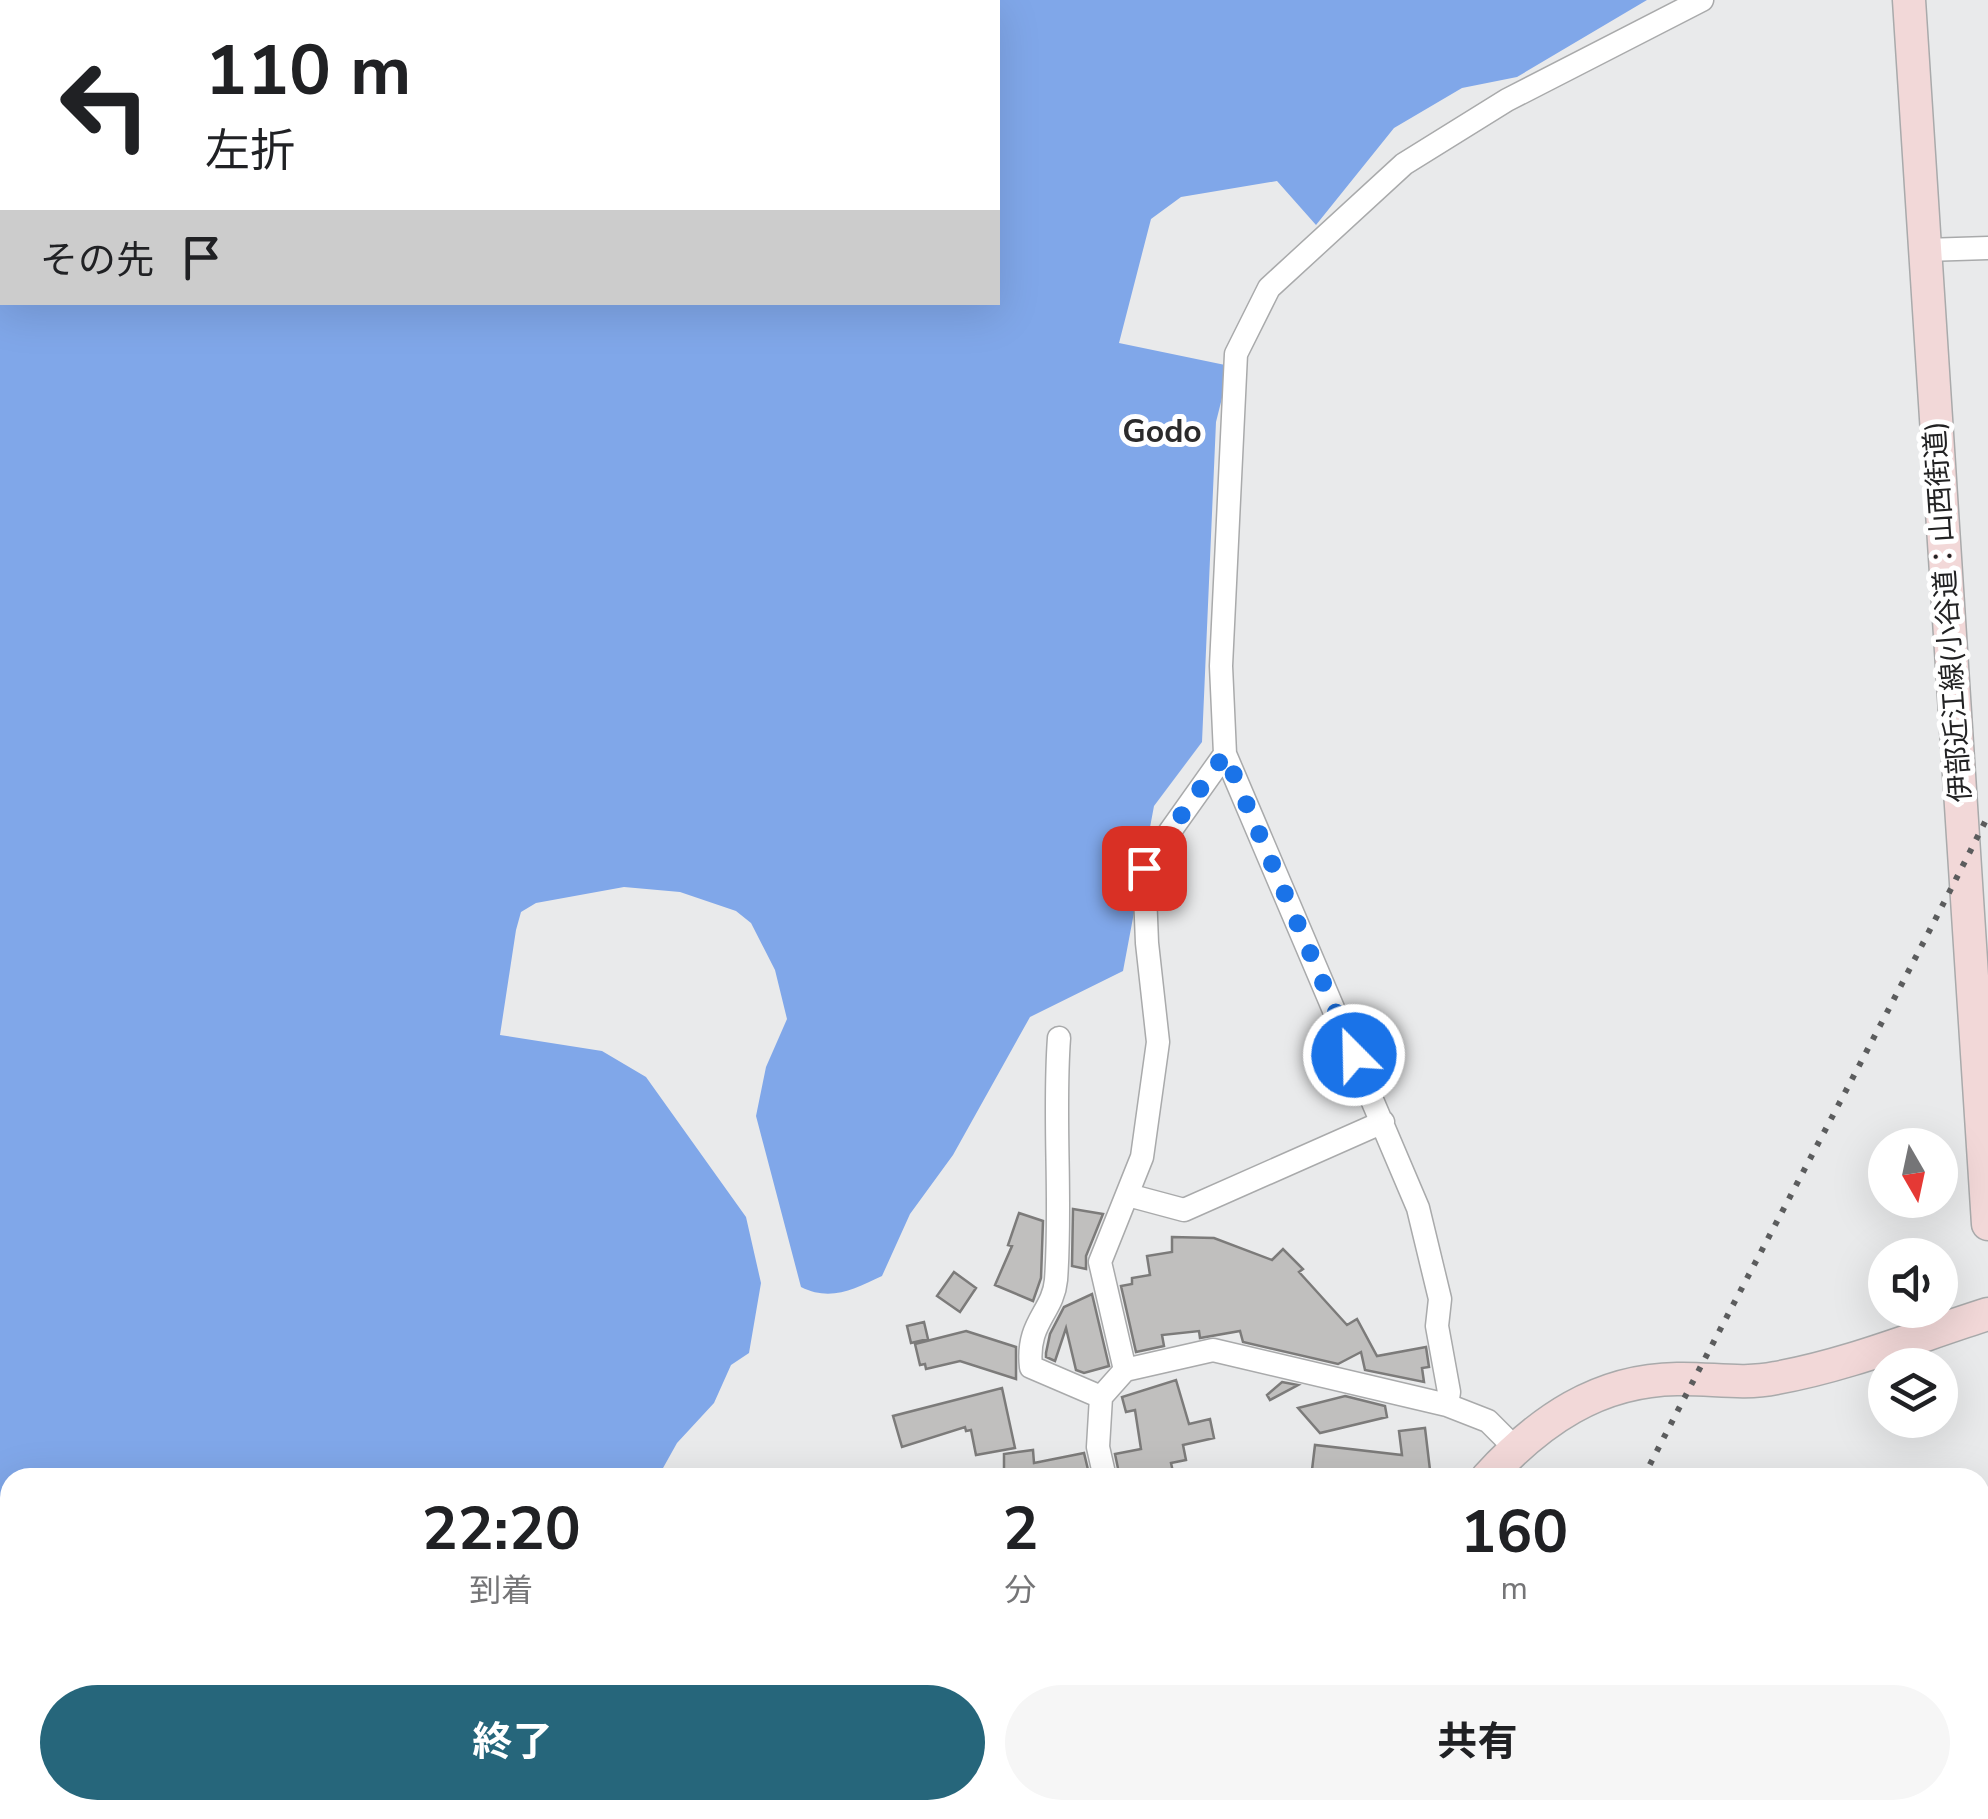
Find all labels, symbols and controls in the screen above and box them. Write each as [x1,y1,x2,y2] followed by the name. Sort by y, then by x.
[205,23,411,119] text: 110 m
[40,40,170,170] icon: left
[205,121,295,182] text: 左折
[174,230,229,285] icon: arrive
[40,235,154,286] text: その先
[1122,410,1202,453] district label: Godo
[1916,420,1980,804] street label: 伊部近江線(小谷道：山西街道)
[1102,826,1187,911] pin
[1117,841,1172,896] icon: arrive
[1302,1003,1406,1107] position arrow
[1868,1128,1958,1218] north arrow
[1868,1128,1958,1438] map controls
[1868,1238,1958,1328] button: sound
[1868,1348,1958,1438] button: layers
[422,1488,581,1570] text: 22:20
[1002,1488,1038,1570] text: 2
[1460,1491,1568,1573] text: 160
[1500,1567,1528,1610] text: m
[469,1569,533,1612] text: 到着
[1004,1569,1036,1612] text: 分
[40,1685,985,1800] button: 終了
[1005,1685,1950,1800] button: 共有

